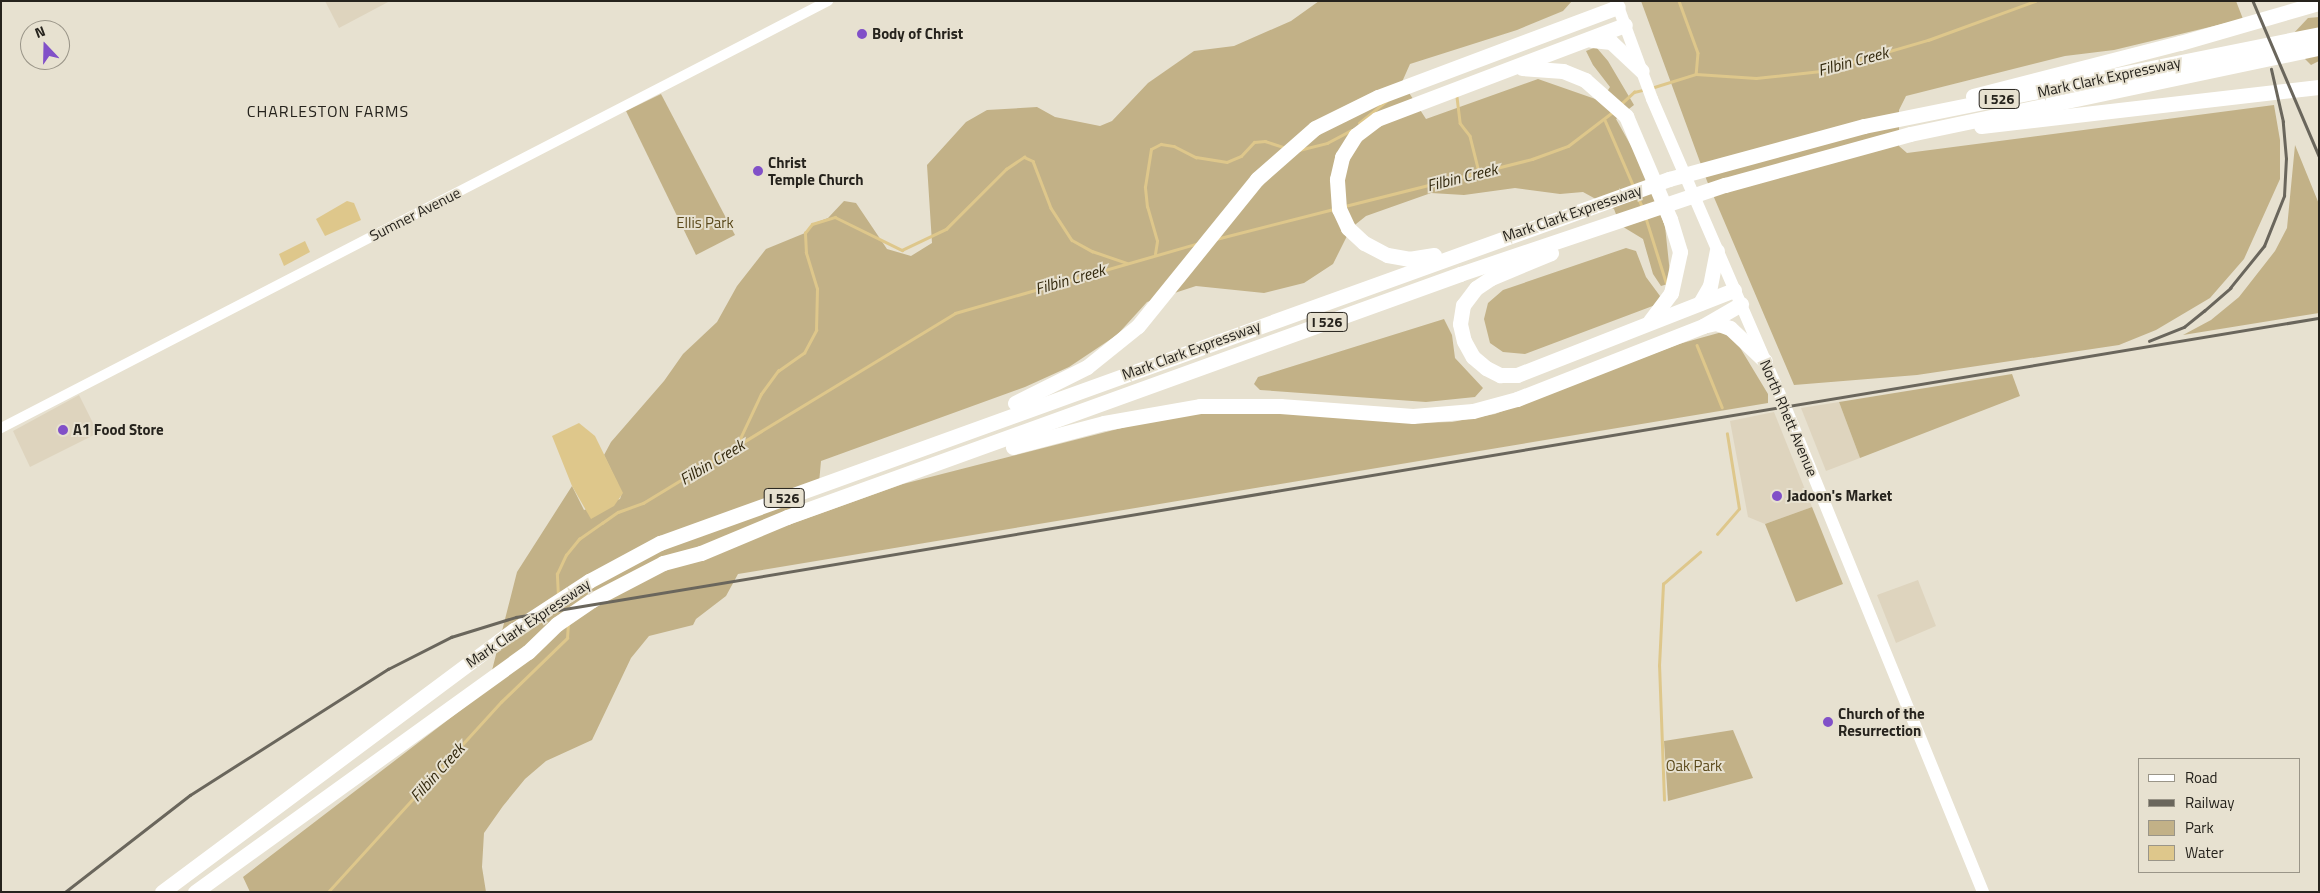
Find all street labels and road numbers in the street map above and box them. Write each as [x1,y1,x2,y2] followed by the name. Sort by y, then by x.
[2036,53,2182,101] street label: Mark Clark Expressway
[1978,88,2020,110] road number: I 526
[1500,181,1644,245] street label: Mark Clark Expressway
[367,183,463,245] street label: Sumner Avenue
[1306,311,1348,334] road number: I 526
[1119,317,1263,383] street label: Mark Clark Expressway
[1756,357,1822,479] street label: North Rhett Avenue
[763,486,805,509] road number: I 526
[462,575,594,671] street label: Mark Clark Expressway

